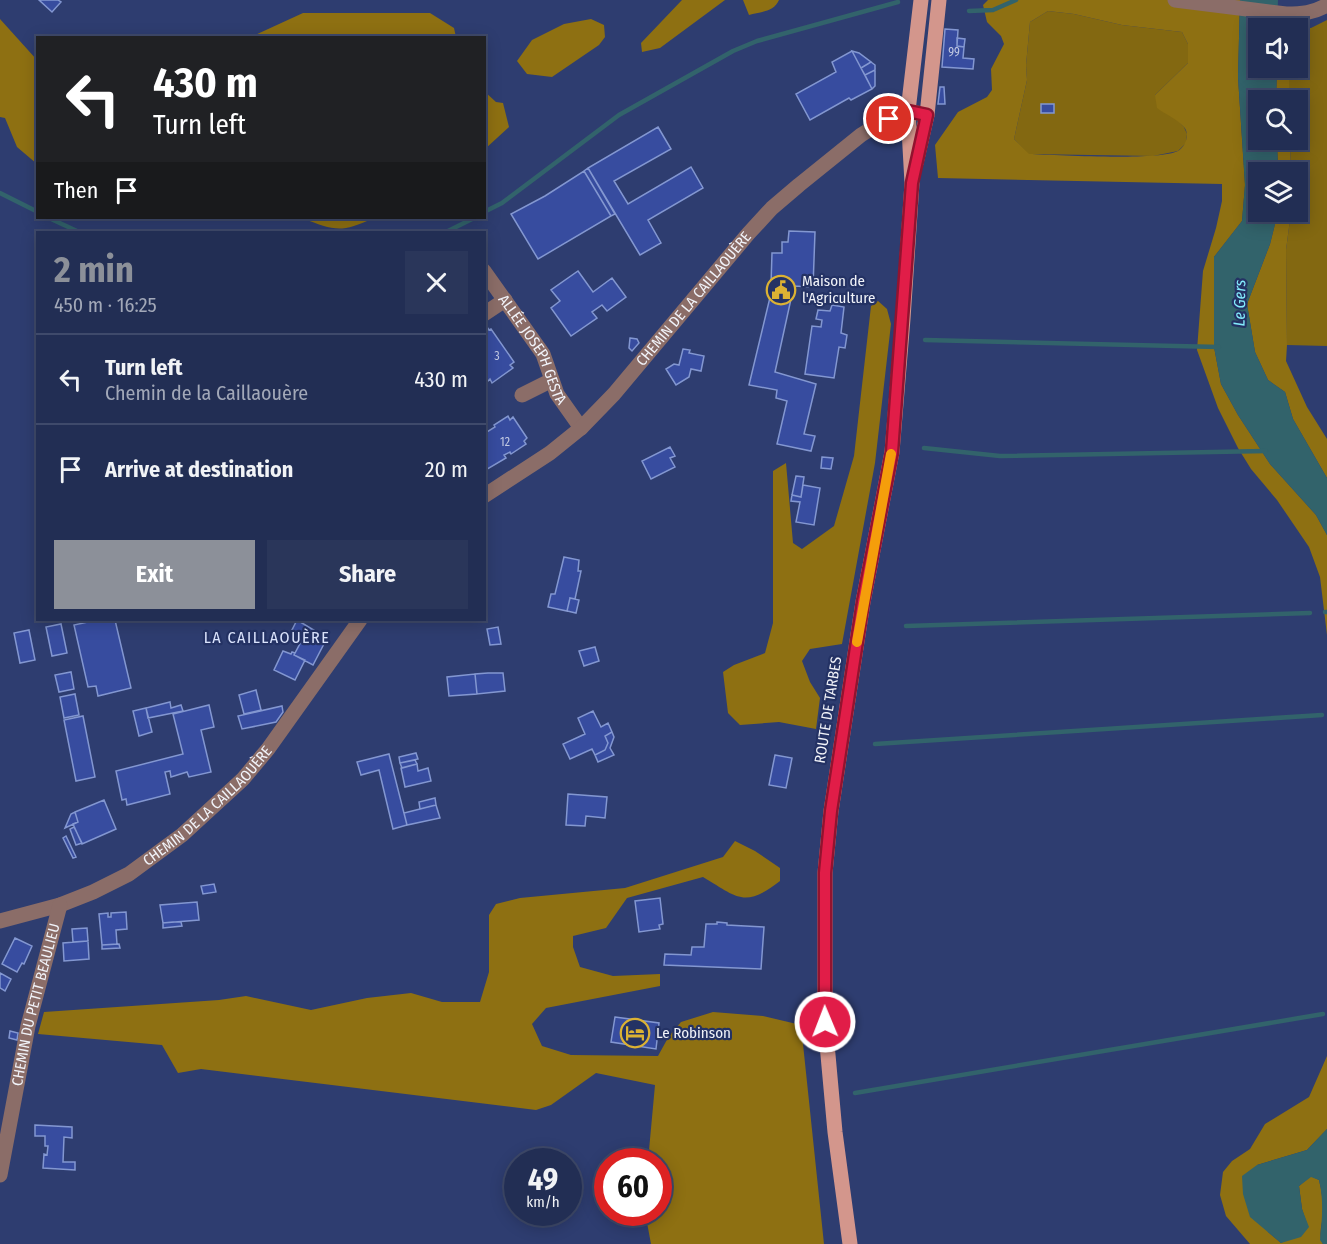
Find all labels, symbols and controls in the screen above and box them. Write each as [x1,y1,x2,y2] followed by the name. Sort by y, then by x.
[1248,18,1308,222] map controls
[1248,18,1308,78] button: sound
[948,45,960,59] house number: 99
[153,58,258,108] text: 430 m
[54,60,132,138] icon: left
[1248,90,1308,150] button: search
[863,93,914,144] pin
[872,102,905,135] icon: arrive
[153,109,246,141] text: Turn left
[1248,162,1308,222] button: layers
[110,174,143,207] icon: arrive
[54,177,98,204] text: Then
[632,228,755,370] street label: CHEMIN DE LA CAILLAOUÈRE
[54,248,134,292] text: 2 min
[405,251,468,314] button: close
[802,272,875,307] place label: Maison de l'Agriculture
[765,274,797,306] public building icon: Maison de l'Agriculture
[1230,279,1249,327] water label: Le Gers
[495,291,571,408] street label: ALLÉE JOSEPH GESTA
[54,293,157,317] text: 450 m · 16:25
[494,349,500,363] house number: 3
[105,354,183,381] text: Turn left
[54,363,87,396] icon: left
[414,366,468,393] text: 430 m
[105,381,308,405] text: Chemin de la Caillaouère
[500,435,510,449] house number: 12
[54,453,87,486] icon: arrive
[105,456,293,483] text: Arrive at destination
[425,456,468,483] text: 20 m
[54,540,255,609] button: Exit
[267,540,468,609] button: Share
[204,628,330,647] district label: LA CAILLAOUÈRE
[811,655,845,765] street label: ROUTE DE TARBES
[139,742,276,870] street label: CHEMIN DE LA CAILLAOUÈRE
[8,921,64,1088] street label: CHEMIN DU PETIT BEAULIEU
[793,990,857,1054] position arrow
[619,1017,651,1049] hotel icon: Le Robinson
[656,1024,731,1042] place label: Le Robinson
[594,1148,672,1226] speed limit sign: 60
[528,1162,558,1198] text: 49
[526,1193,560,1211] text: km/h

